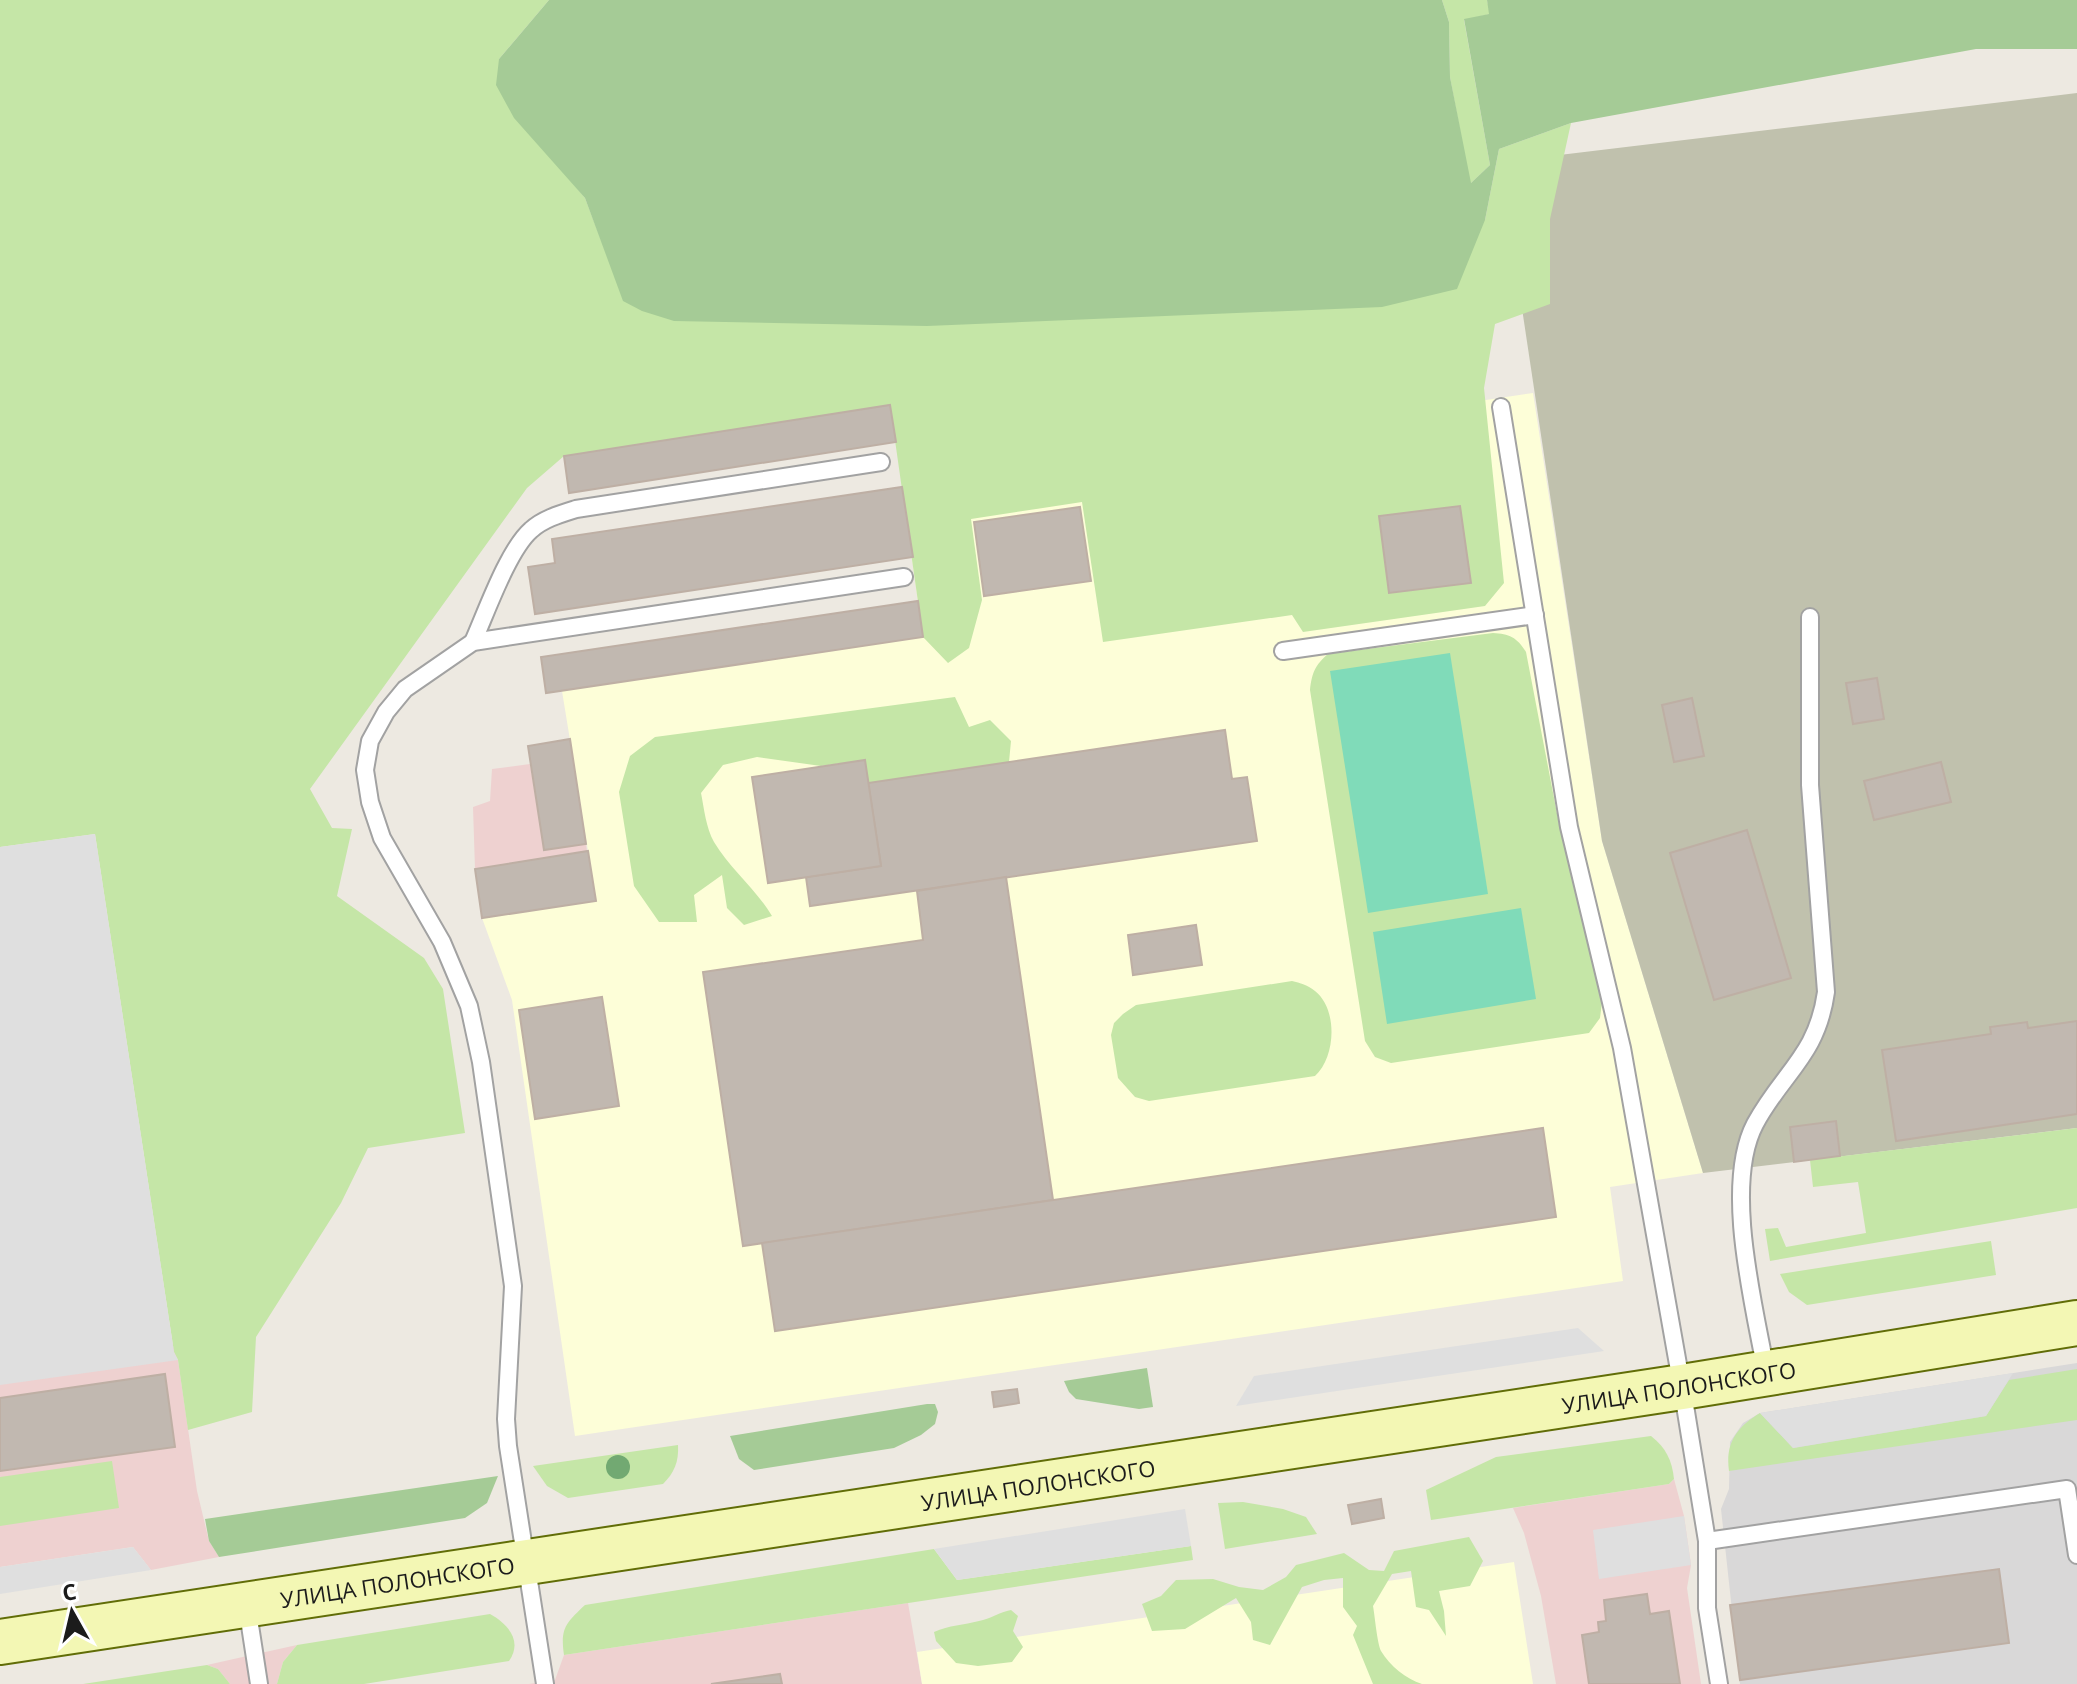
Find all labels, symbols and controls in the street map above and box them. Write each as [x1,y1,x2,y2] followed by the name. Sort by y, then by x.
[1560,1354,1798,1420] street label: УЛИЦА ПОЛОНСКОГО
[919,1452,1157,1517] street label: УЛИЦА ПОЛОНСКОГО
[278,1549,517,1614] street label: УЛИЦА ПОЛОНСКОГО
[32,1572,112,1652] north arrow
[60,1575,78,1607] text: С

